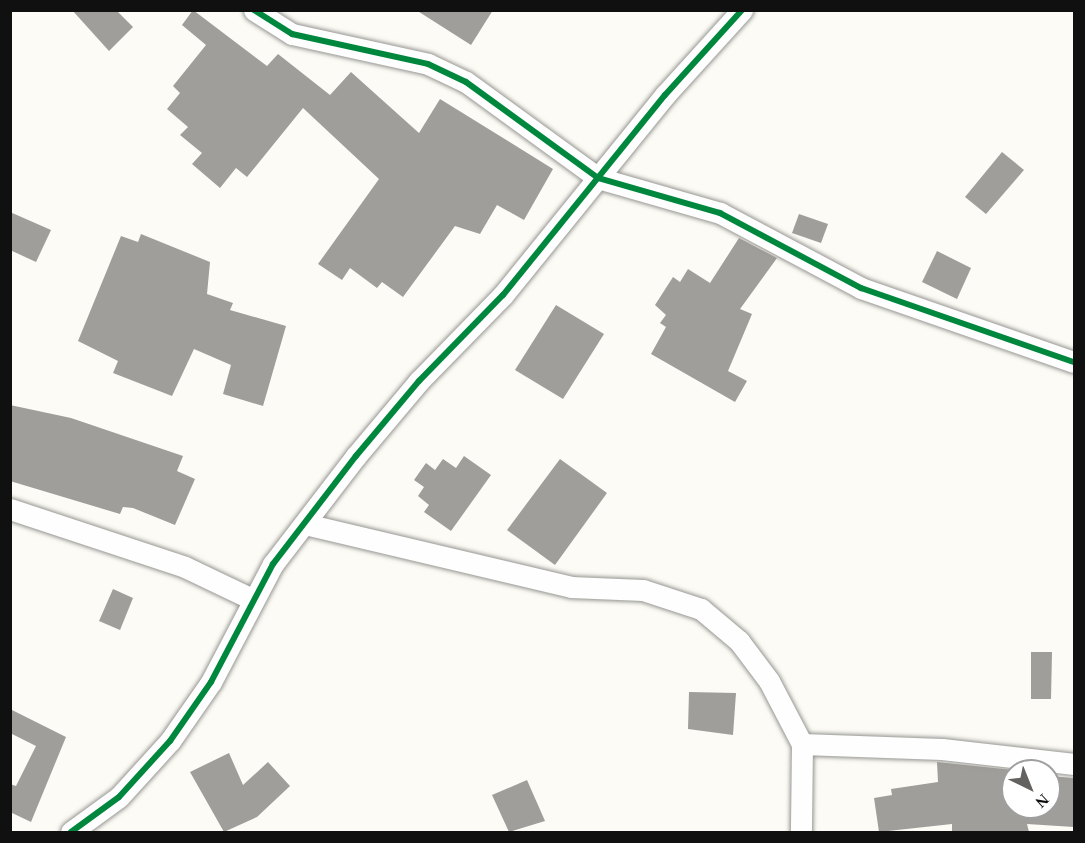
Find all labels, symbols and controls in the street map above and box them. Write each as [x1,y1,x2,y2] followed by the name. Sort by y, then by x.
[1001,759,1061,819] north arrow
[1032,791,1052,811] text: N

